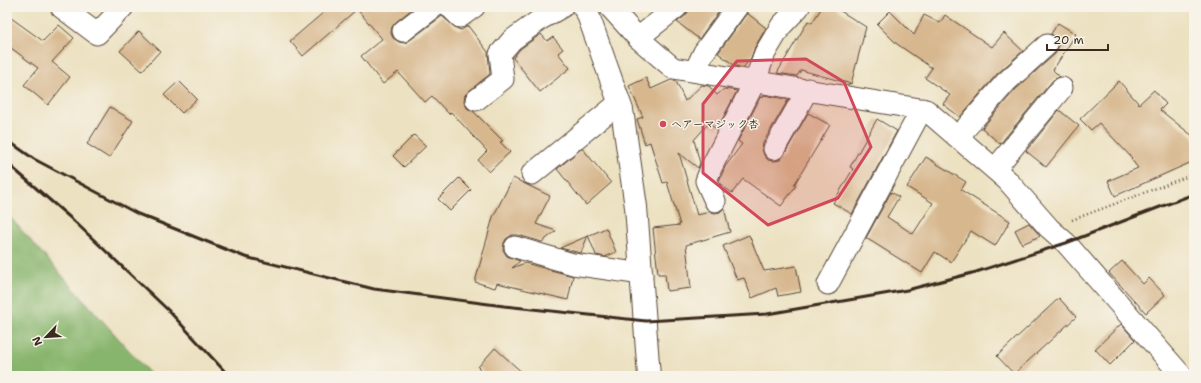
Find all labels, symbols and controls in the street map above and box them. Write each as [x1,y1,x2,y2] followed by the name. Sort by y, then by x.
[1047,26,1108,52] scale bar
[1053,32,1084,48] text: 20 m
[671,117,759,132] place label: ヘアーマジック杏
[658,119,668,129] marker: ヘアーマジック杏
[26,317,66,357] north arrow
[29,334,46,348] text: N

